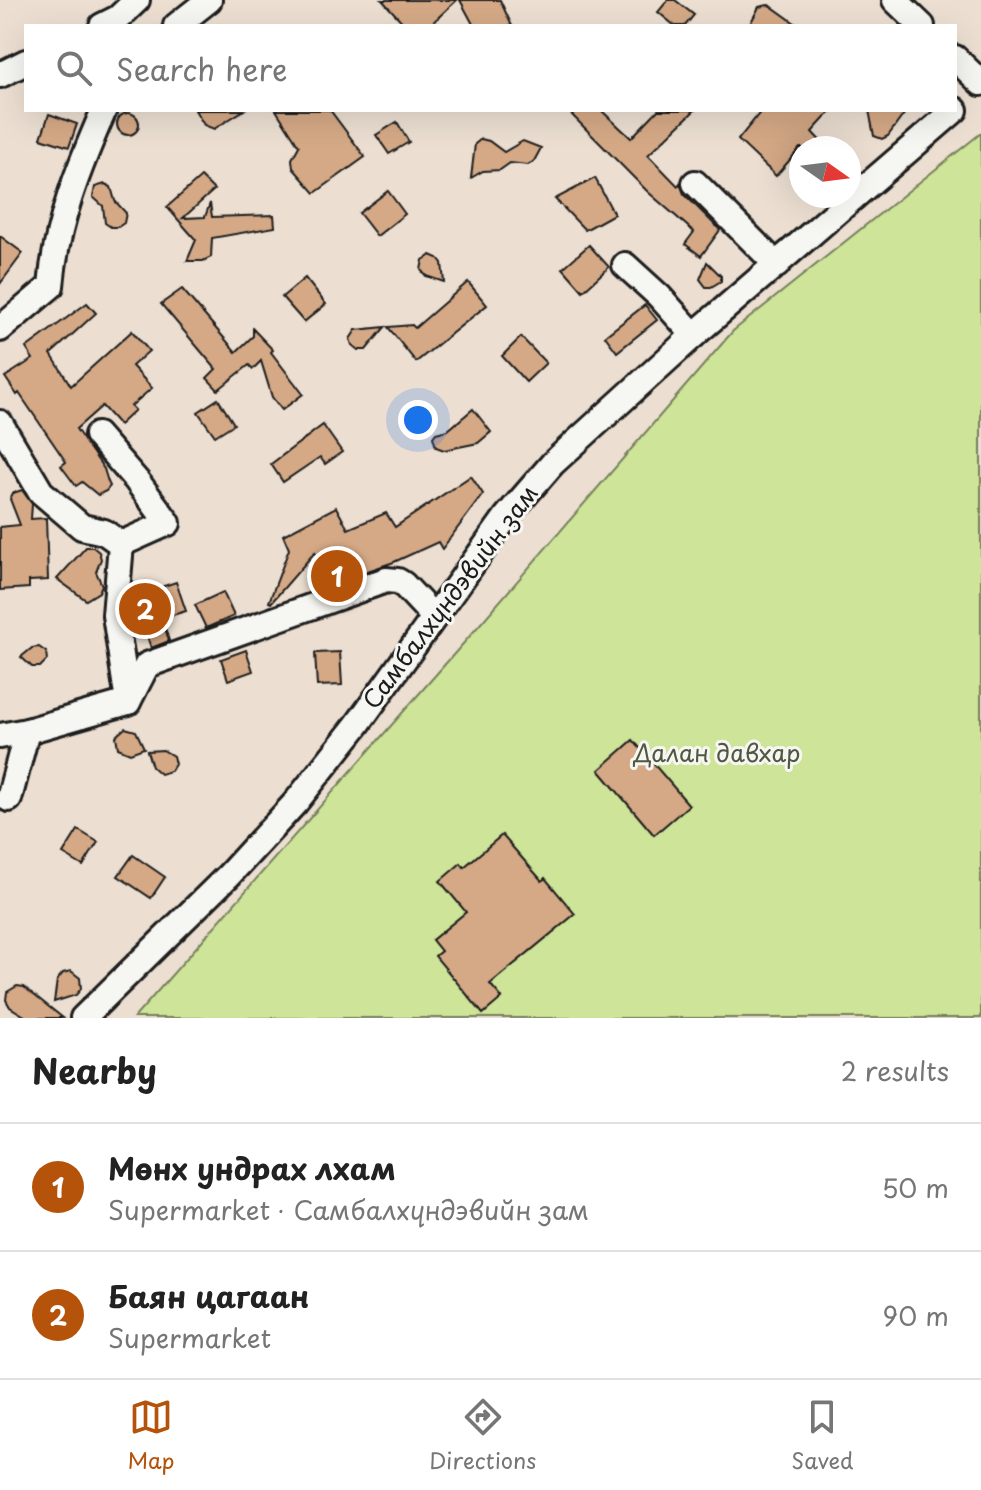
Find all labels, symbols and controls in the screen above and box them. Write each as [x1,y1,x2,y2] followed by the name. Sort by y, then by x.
[24,24,957,112] search box
[52,46,96,90] icon: search
[116,46,288,91] text: Search here
[789,136,861,208] north arrow
[398,400,438,440] your location
[353,476,546,716] street label: Самбалхүндэвийн зам
[311,546,363,606] pin: 1
[119,579,171,639] pin: 2
[632,734,801,770] park label: Далан давхар
[32,1044,157,1096] text: Nearby
[841,1051,949,1090] text: 2 results
[108,1145,396,1190] text: Мөнх ундрах лхам
[52,1168,64,1207] text: 1
[882,1168,949,1207] text: 50 m
[108,1190,589,1229] text: Supermarket · Самбалхүндэвийн зам
[108,1273,309,1318] text: Баян цагаан
[49,1296,67,1335] text: 2
[882,1296,949,1335] text: 90 m
[108,1318,271,1357] text: Supermarket
[127,1395,174,1476] tab: Map
[429,1395,536,1476] tab: Directions
[791,1395,854,1476] tab: Saved

